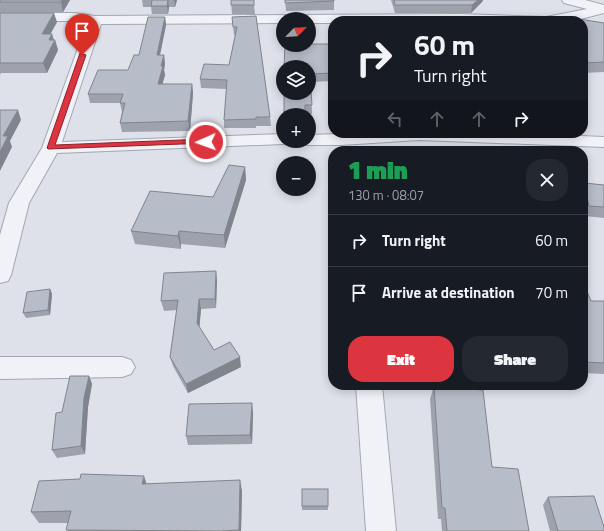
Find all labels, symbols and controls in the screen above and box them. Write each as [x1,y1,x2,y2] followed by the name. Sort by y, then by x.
[276,12,316,52] north arrow
[276,12,316,196] map controls
[65,14,99,55] pin
[71,20,93,42] icon: arrive
[414,23,475,66] text: 60 m
[348,32,400,84] icon: right
[276,60,316,100] button: layers
[414,62,487,89] text: Turn right
[276,108,316,148] button: +
[384,108,406,130] icon: left
[426,108,448,130] icon: ahead
[468,108,490,130] icon: ahead
[510,108,532,130] icon: right
[185,121,227,163] position arrow
[348,152,408,188] text: 1 min
[276,156,316,196] button: −
[526,159,568,201] button: close
[348,185,424,205] text: 130 m · 08:07
[382,229,446,252] text: Turn right
[535,229,568,252] text: 60 m
[348,230,370,252] icon: right
[382,281,515,304] text: Arrive at destination
[535,281,568,304] text: 70 m
[348,282,370,304] icon: arrive
[348,336,454,382] button: Exit
[462,336,568,382] button: Share

